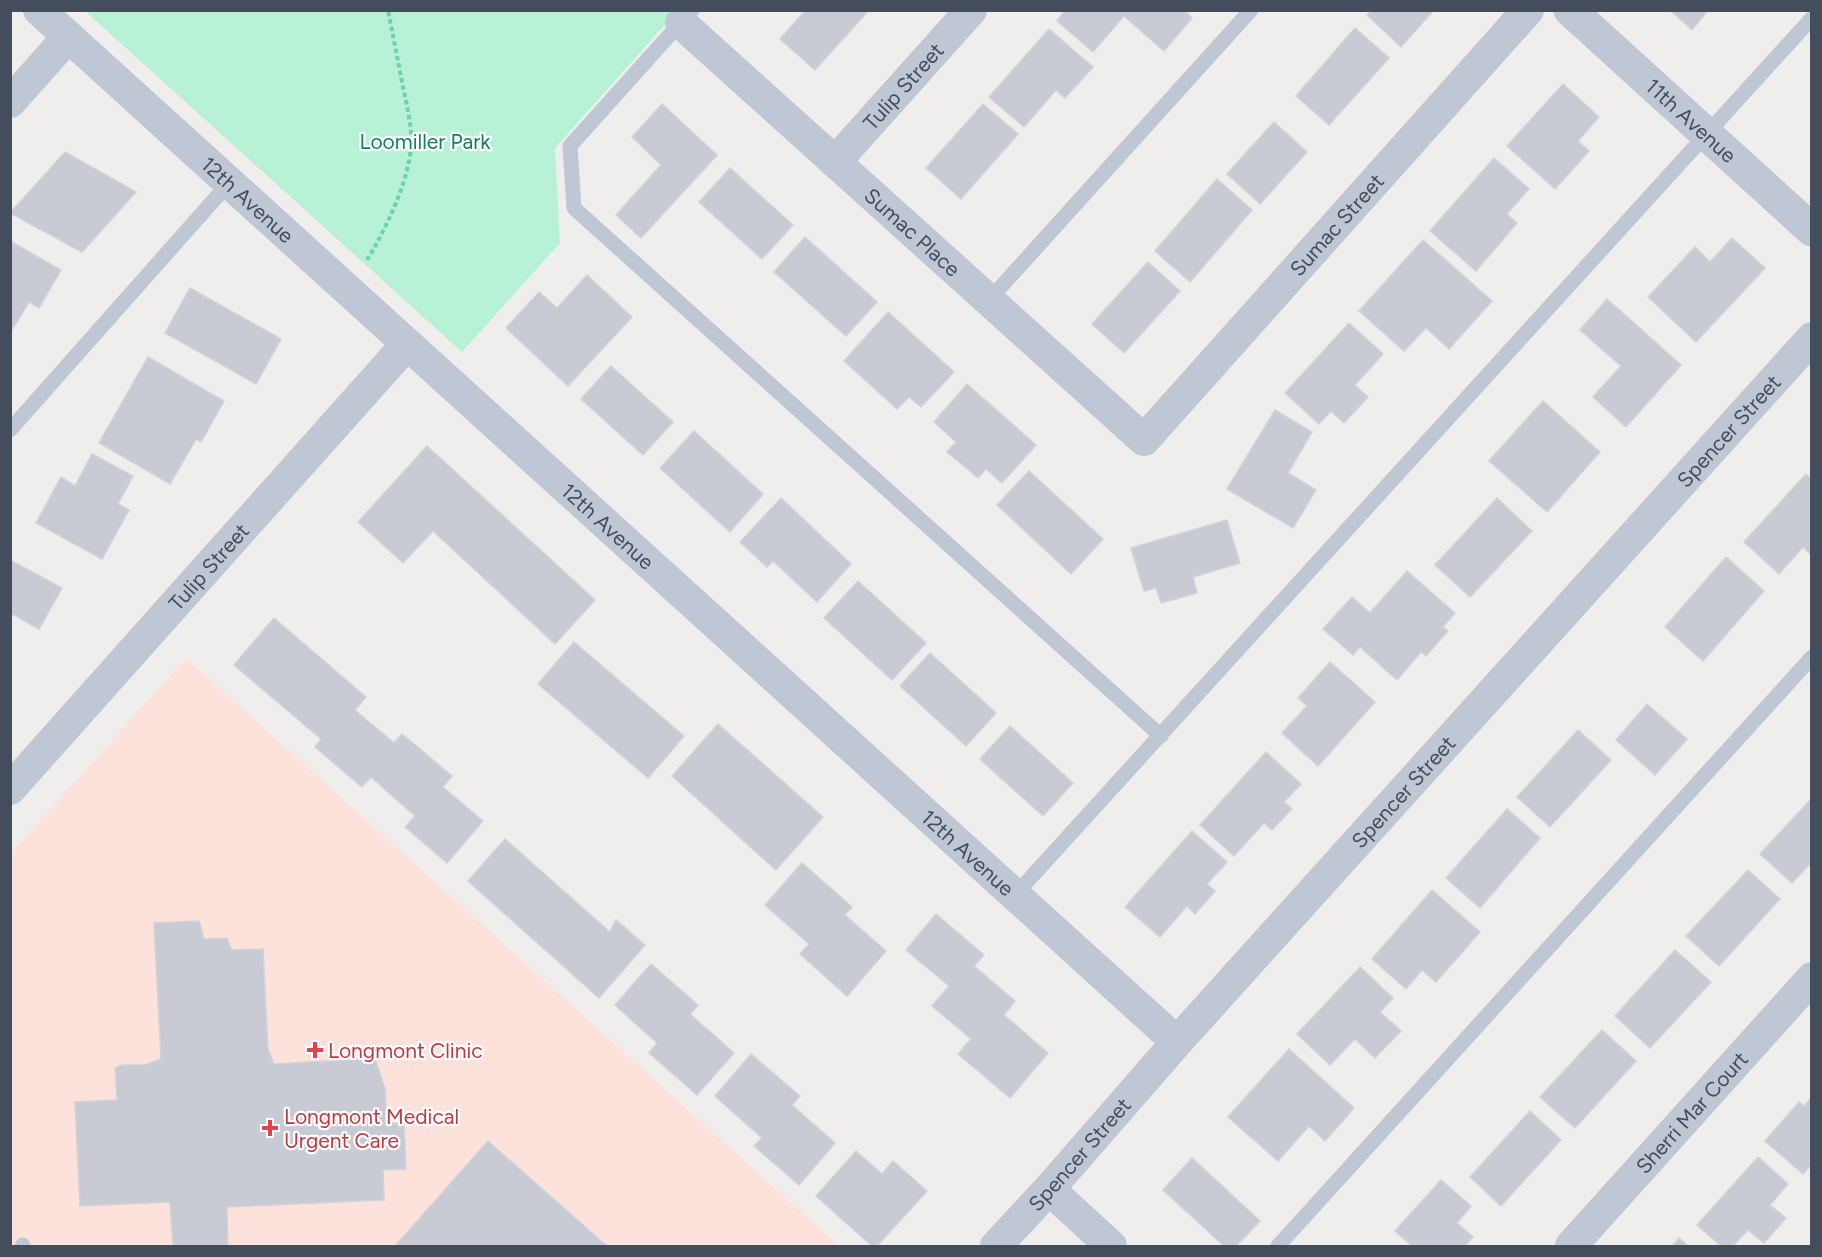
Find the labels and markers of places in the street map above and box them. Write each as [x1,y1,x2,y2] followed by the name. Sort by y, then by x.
[328,1038,483,1063] place label: Longmont Clinic
[306,1041,324,1059] marker: Longmont Clinic
[284,1104,459,1153] place label: Longmont Medical Urgent Care
[261,1119,279,1137] marker: Longmont Medical Urgent Care

